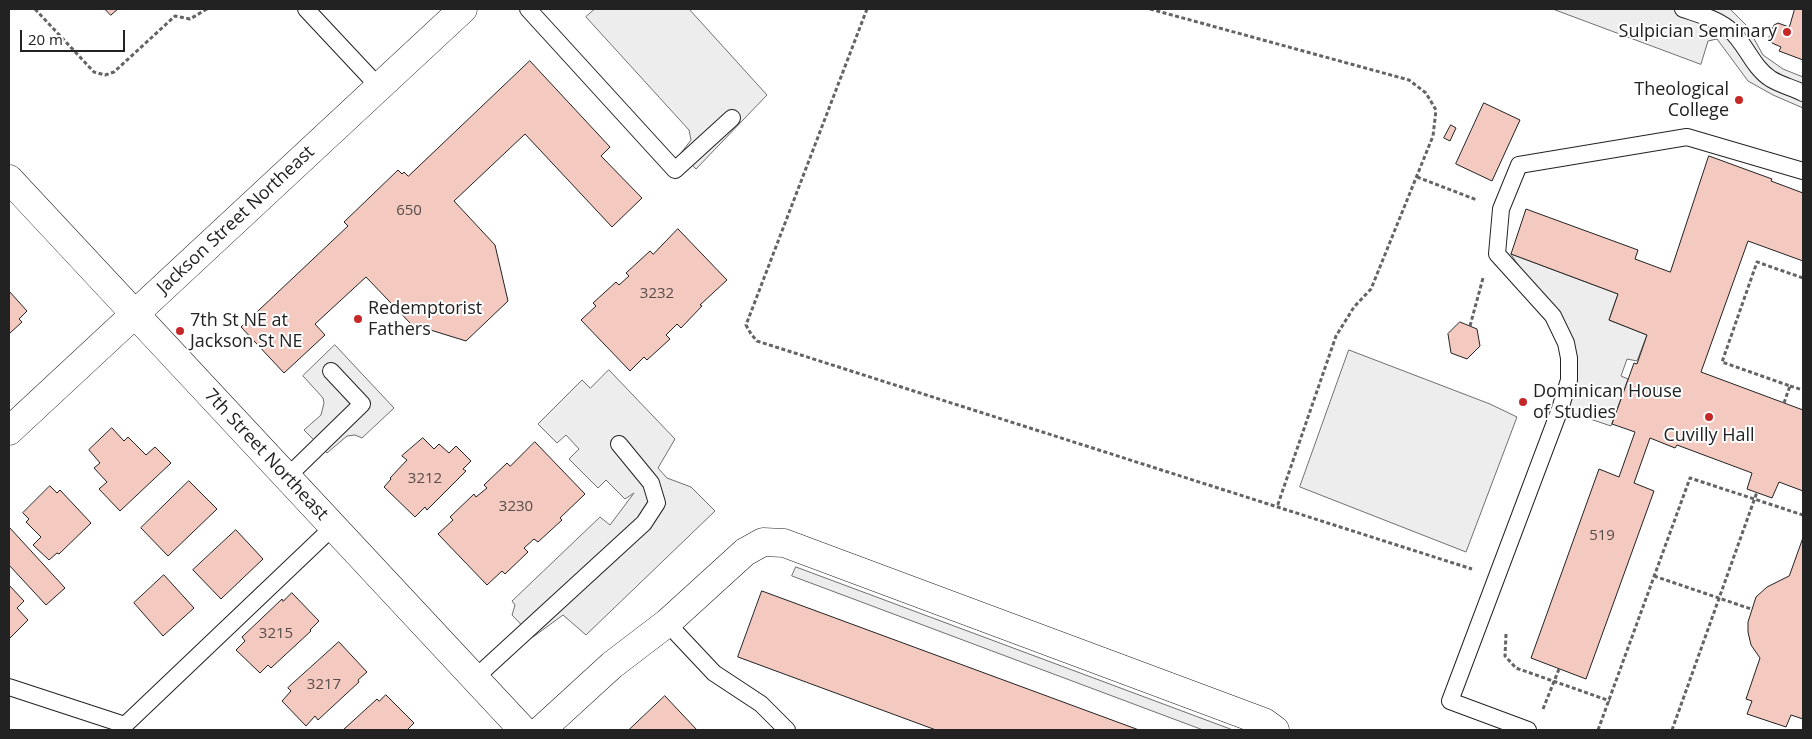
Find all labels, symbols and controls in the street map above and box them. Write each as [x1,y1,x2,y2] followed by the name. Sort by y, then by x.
[22,20,128,52] scale bar
[1619,21,1777,43] place label: Sulpician Seminary
[1781,26,1793,38] marker: Sulpician Seminary
[28,29,63,49] text: 20 m
[1634,79,1729,122] place label: Theological College
[1733,94,1745,106] marker: Theological College
[153,141,319,299] street label: Jackson Street Northeast
[396,202,422,220] house number: 650
[640,285,674,303] house number: 3232
[368,298,482,340] place label: Redemptorist Fathers
[190,310,303,352] place label: 7th St NE at Jackson St NE
[352,313,364,325] marker: Redemptorist Fathers
[174,325,186,337] marker: 7th St NE at Jackson St NE
[1533,381,1682,424] place label: Dominican House of Studies
[200,385,332,525] street label: 7th Street Northeast
[1517,396,1529,408] marker: Dominican House of Studies
[1703,411,1715,423] marker: Cuvilly Hall
[1663,425,1755,447] place label: Cuvilly Hall
[408,470,442,488] house number: 3212
[499,498,533,516] house number: 3230
[1589,527,1615,545] house number: 519
[259,625,293,643] house number: 3215
[307,676,341,694] house number: 3217

